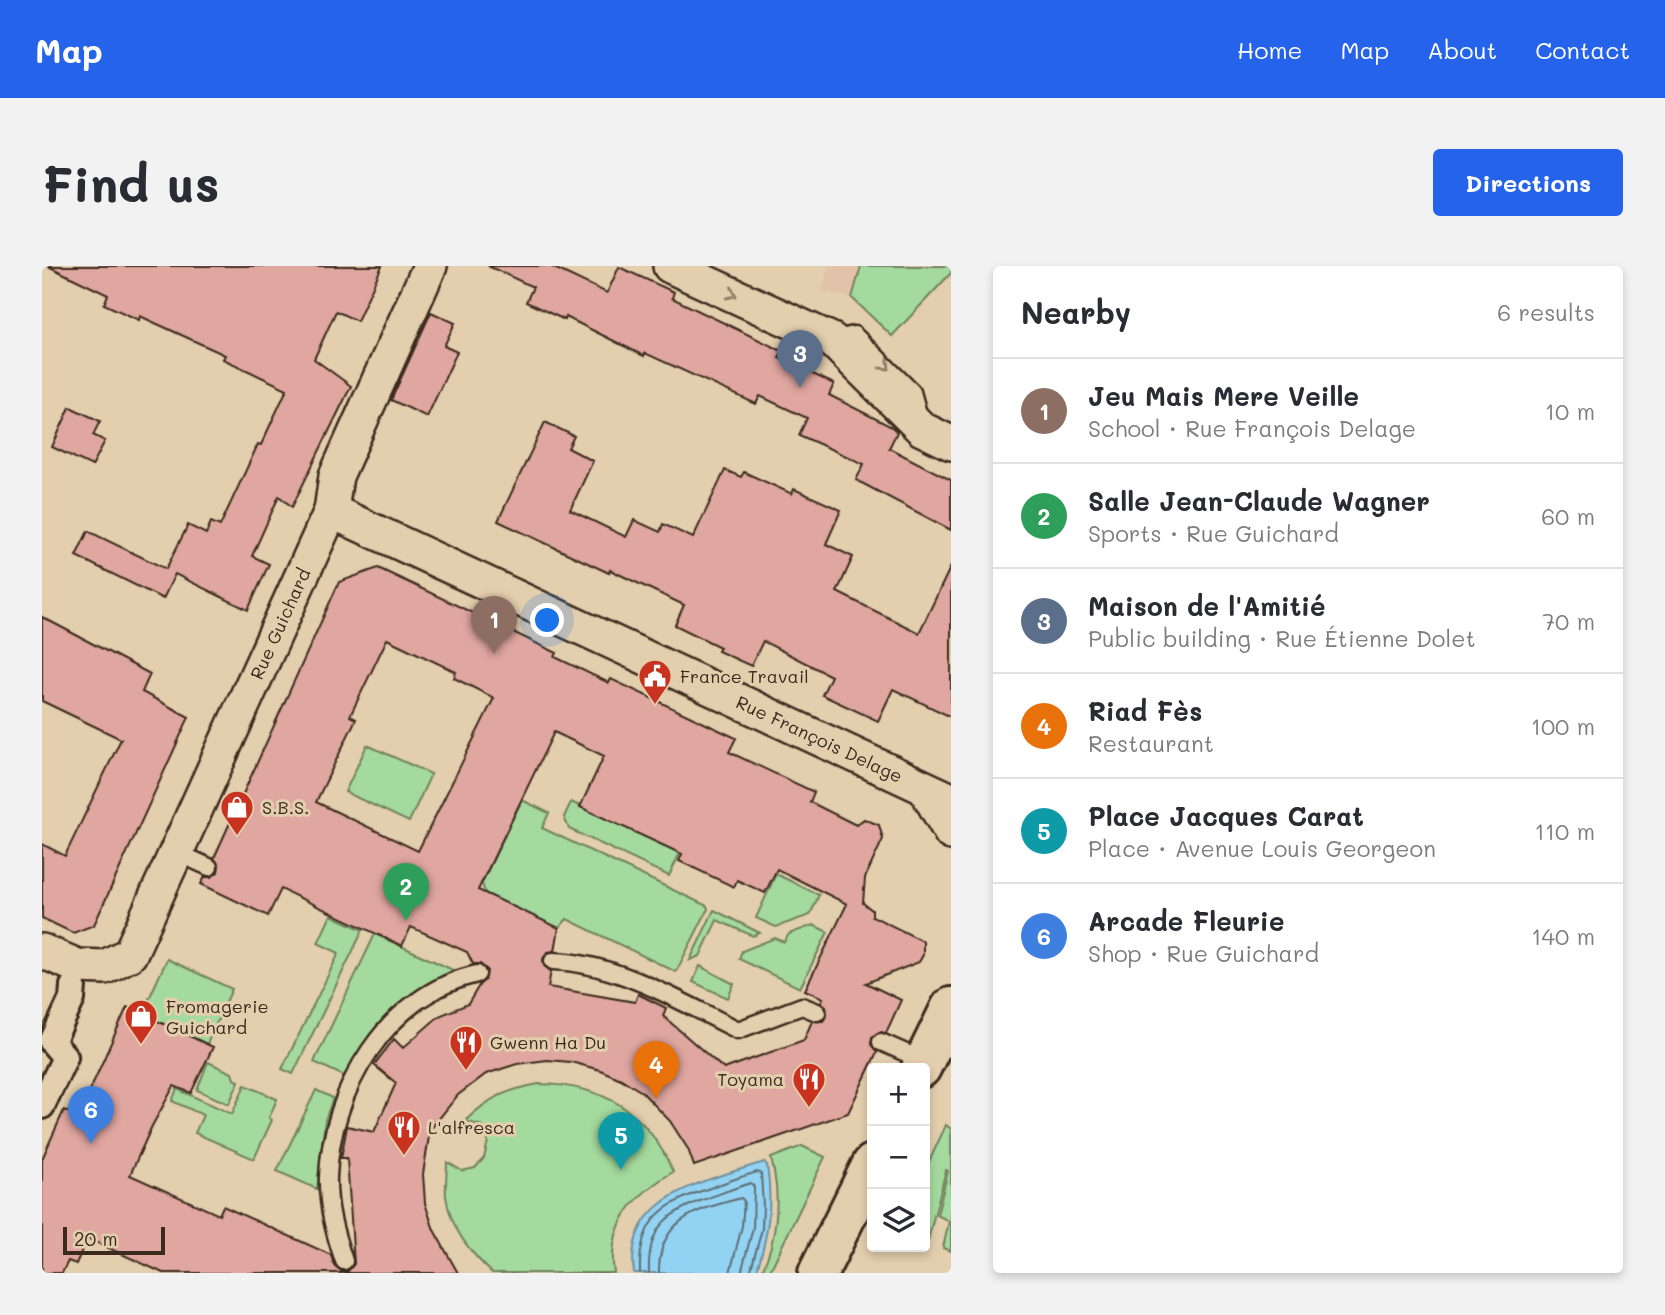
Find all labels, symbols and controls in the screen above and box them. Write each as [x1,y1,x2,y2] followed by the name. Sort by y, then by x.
[35,28,103,71] text: Map
[1237,34,1302,65] text: Home
[1340,34,1389,65] text: Map
[1427,34,1497,65] text: About
[1535,34,1630,65] text: Contact
[1433,149,1623,216] button: Directions
[42,151,220,214] text: Find us
[724,286,737,300] one-way arrow
[1021,292,1131,332] text: Nearby
[1497,297,1595,327] text: 6 results
[777,330,823,388] pin: 3
[878,358,891,371] one-way arrow
[1088,379,1359,413] text: Jeu Mais Mere Veille
[1039,396,1049,426] text: 1
[1545,396,1595,426] text: 10 m
[1088,413,1416,443] text: School · Rue François Delage
[1088,484,1430,518] text: Salle Jean-Claude Wagner
[1038,501,1050,531] text: 2
[1541,501,1595,531] text: 60 m
[1088,518,1339,548] text: Sports · Rue Guichard
[244,564,315,683] street label: Rue Guichard
[1088,589,1326,623] text: Maison de l'Amitié
[471,596,517,654] pin: 1
[530,603,564,637] your location
[1037,606,1051,636] text: 3
[1542,606,1595,636] text: 70 m
[1088,623,1476,653] text: Public building · Rue Étienne Dolet
[636,657,674,706] public building icon: France Travail
[680,664,809,688] place label: France Travail
[733,690,907,788] street label: Rue François Delage
[1088,694,1202,728] text: Riad Fès
[1037,711,1051,741] text: 4
[1531,711,1595,741] text: 100 m
[1088,728,1214,758] text: Restaurant
[218,788,256,837] shop icon: S.B.S.
[262,795,309,819] place label: S.B.S.
[1088,799,1364,833] text: Place Jacques Carat
[1037,816,1051,846] text: 5
[1535,816,1595,846] text: 110 m
[1088,833,1436,863] text: Place · Avenue Louis Georgeon
[383,863,429,921] pin: 2
[1088,904,1284,938] text: Arcade Fleurie
[1037,921,1051,951] text: 6
[1531,921,1595,951] text: 140 m
[1088,938,1319,968] text: Shop · Rue Guichard
[166,994,269,1039] place label: Fromagerie Guichard
[122,997,160,1046] shop icon: Fromagerie Guichard
[447,1023,485,1072] restaurant icon: Gwenn Ha Du
[490,1030,606,1054] place label: Gwenn Ha Du
[633,1041,679,1099] pin: 4
[790,1060,828,1109] restaurant icon: Toyama
[867,1063,930,1252] map controls
[867,1063,930,1126] button: +
[717,1067,784,1091] place label: Toyama
[68,1086,114,1144] pin: 6
[385,1108,423,1157] restaurant icon: L'alfresca
[598,1112,644,1170] pin: 5
[428,1115,515,1139] place label: L'alfresca
[867,1126,930,1189] button: −
[867,1189,930,1252] button: layers
[63,1224,164,1256] scale bar
[74,1226,118,1251] text: 20 m

